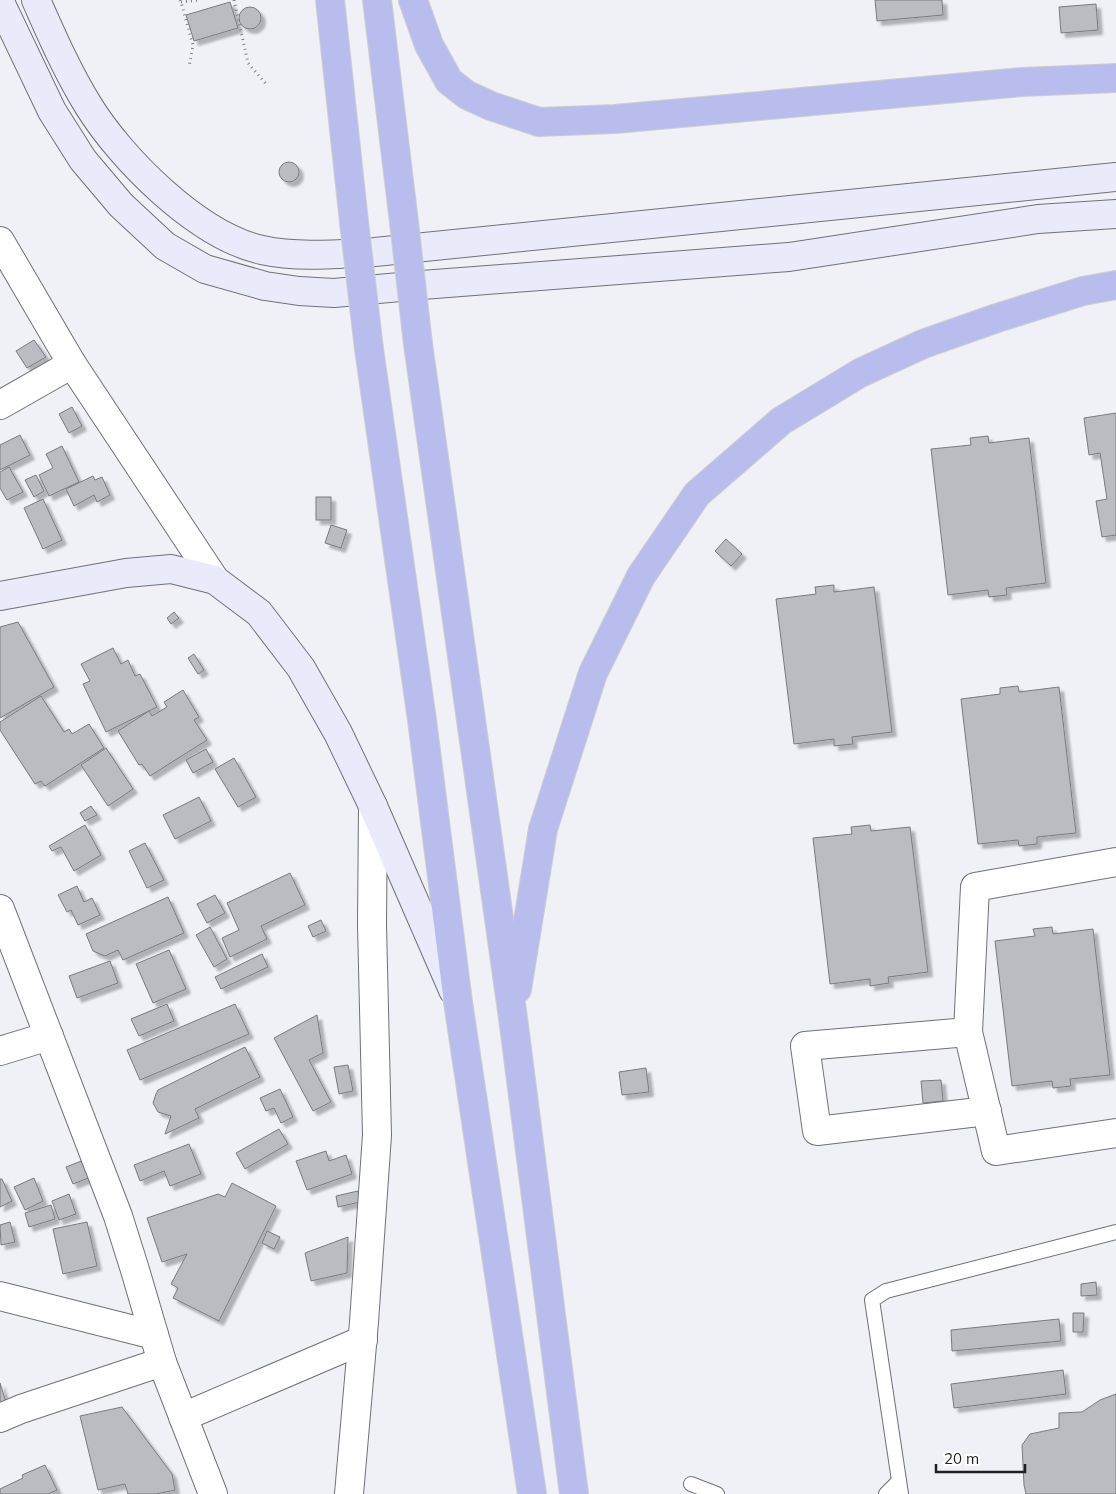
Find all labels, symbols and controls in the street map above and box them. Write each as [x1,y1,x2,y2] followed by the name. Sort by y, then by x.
[936,1442,1025,1474] scale bar
[944,1449,979,1468] text: 20 m

